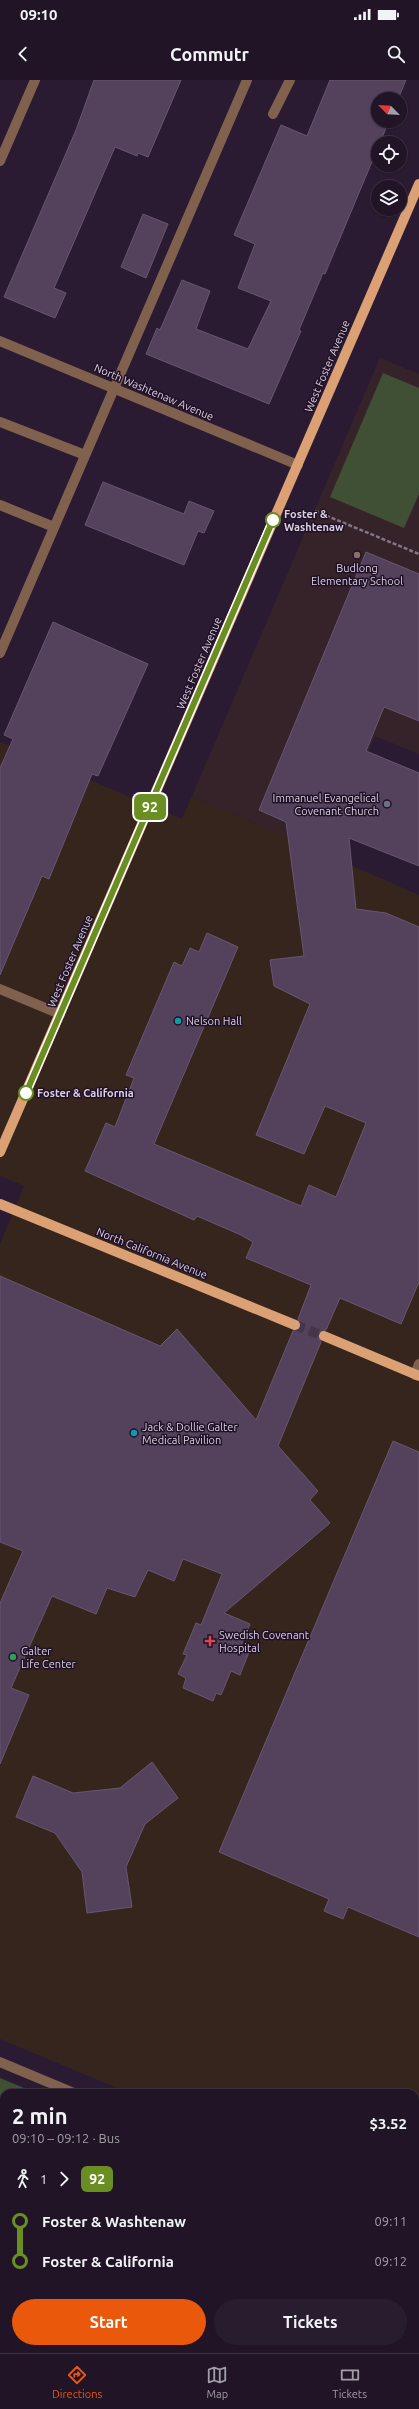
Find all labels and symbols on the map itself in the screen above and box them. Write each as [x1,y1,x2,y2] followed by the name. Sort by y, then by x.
[371,92,407,128] north arrow
[302,318,352,414] street label: West Foster Avenue
[92,361,216,423] street label: North Washtenaw Avenue
[284,508,344,533] place label: Foster & Washtenaw
[265,512,281,528] marker: Foster & Washtenaw
[352,550,362,560] marker: Budlong Elementary School
[311,562,403,587] place label: Budlong Elementary School
[174,615,224,711] street label: West Foster Avenue
[273,792,379,817] place label: Immanuel Evangelical Covenant Church
[132,794,168,820] line badge: 92
[382,799,392,809] marker: Immanuel Evangelical Covenant Church
[45,913,95,1009] street label: West Foster Avenue
[186,1015,242,1027] place label: Nelson Hall
[173,1016,183,1026] marker: Nelson Hall
[18,1085,34,1101] marker: Foster & California
[37,1087,134,1099] place label: Foster & California
[95,1225,209,1281] street label: North California Avenue
[142,1421,238,1446] place label: Jack & Dollie Galter Medical Pavilion
[129,1428,139,1438] marker: Jack & Dollie Galter Medical Pavilion
[219,1629,310,1654] place label: Swedish Covenant Hospital
[204,1635,216,1647] marker: Swedish Covenant Hospital
[21,1645,77,1670] place label: Galter Life Center
[8,1652,18,1662] marker: Galter Life Center

